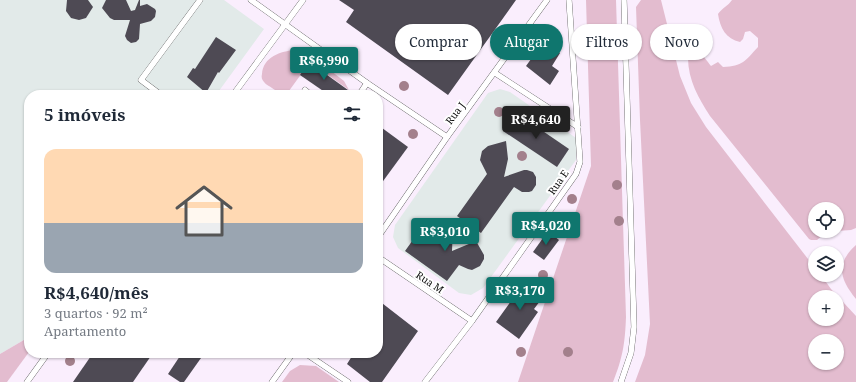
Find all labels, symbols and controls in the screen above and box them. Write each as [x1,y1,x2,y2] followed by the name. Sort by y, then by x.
[395,24,482,60] chip: Comprar
[490,24,563,60] chip: Alugar
[571,24,642,60] chip: Filtros
[650,24,713,60] chip: Novo
[287,47,361,81] pin: R$6,990
[299,51,349,69] text: R$6,990
[442,99,468,127] street label: Rua J
[44,103,125,126] text: 5 imóveis
[341,103,363,125] icon: filters
[499,106,573,140] pin: R$4,640
[511,110,561,128] text: R$4,640
[544,167,572,197] street label: Rua E
[168,175,240,247] icon: home
[808,202,844,370] map controls
[808,202,844,238] button: locate
[509,212,583,246] pin: R$4,020
[521,216,571,234] text: R$4,020
[408,218,482,252] pin: R$3,010
[420,222,470,240] text: R$3,010
[808,246,844,282] button: layers
[413,268,447,296] street label: Rua M
[483,277,557,311] pin: R$3,170
[44,281,149,304] text: R$4,640/mês
[495,281,545,299] text: R$3,170
[808,290,844,326] button: +
[44,304,148,322] text: 3 quartos · 92 m²
[44,322,126,340] text: Apartamento
[808,334,844,370] button: −

